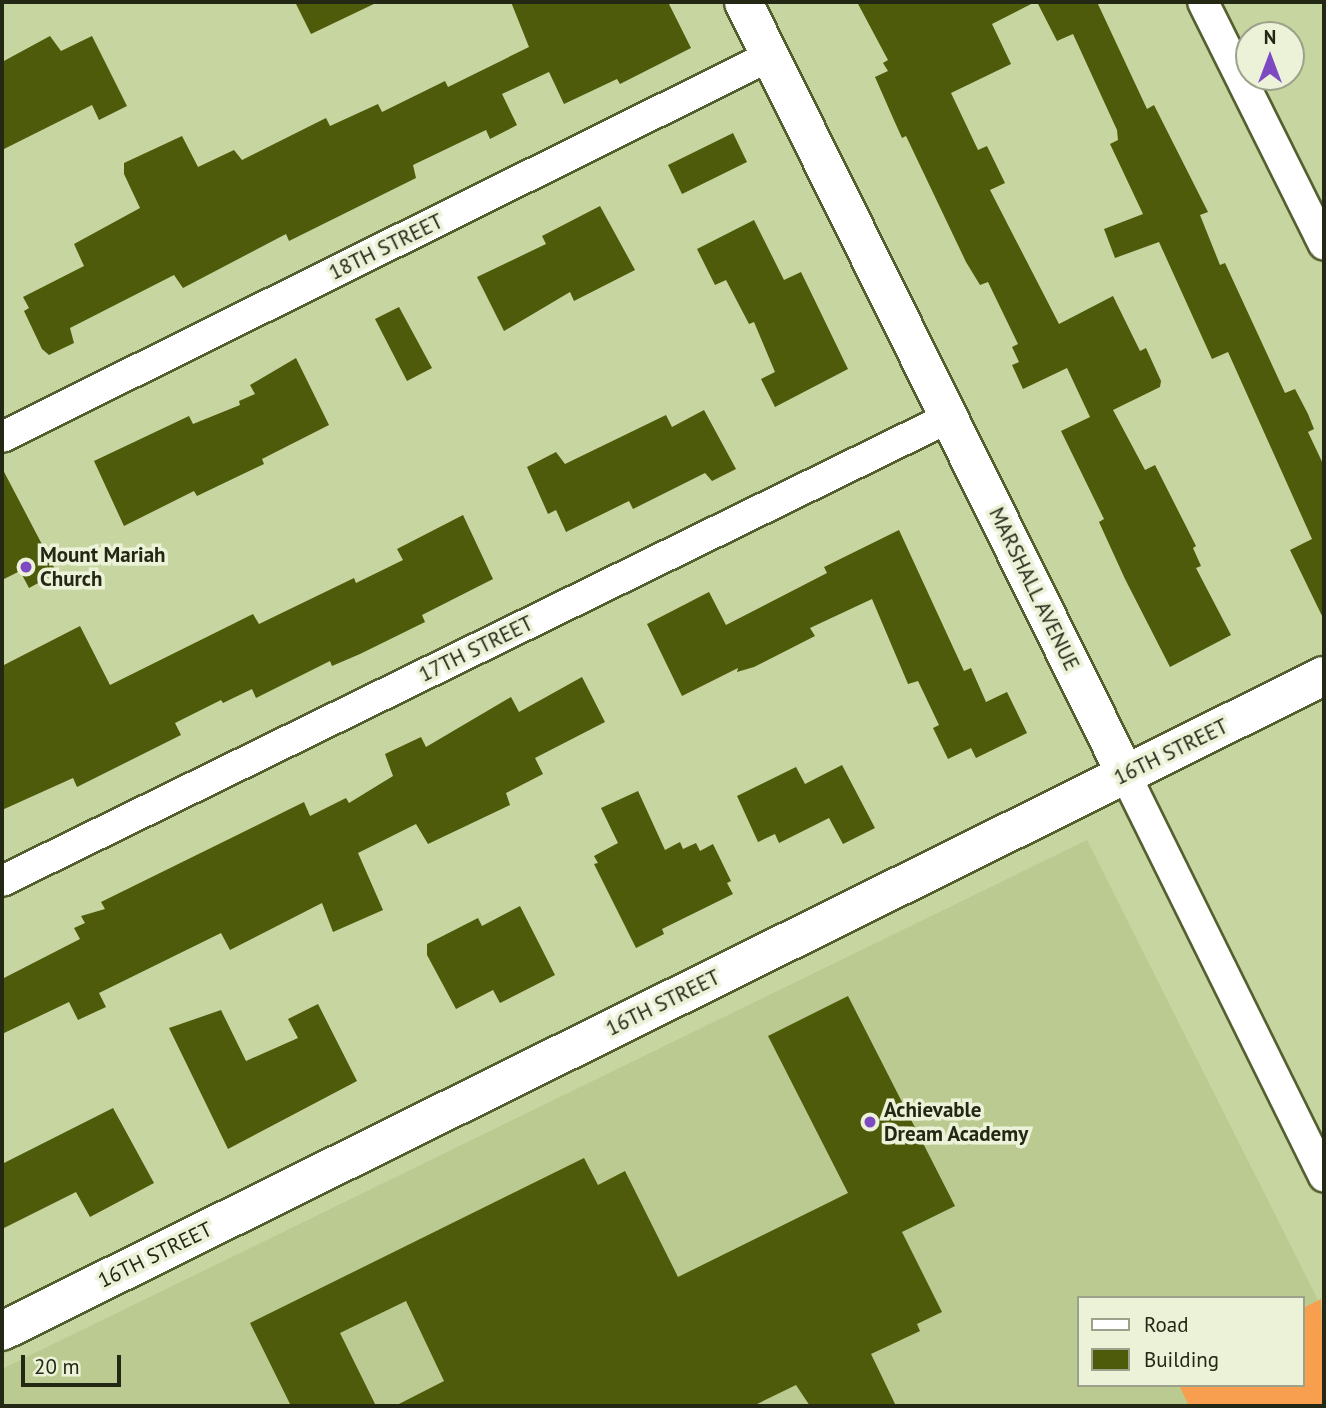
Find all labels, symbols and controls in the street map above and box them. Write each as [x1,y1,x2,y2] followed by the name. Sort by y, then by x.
[1235,21,1305,91] north arrow
[1264,25,1276,49] text: N
[325,209,447,285] street label: 18TH STREET
[983,503,1085,675] street label: MARSHALL AVENUE
[40,542,166,592] place label: Mount Mariah Church
[18,559,34,575] marker: Mount Mariah Church
[415,611,537,687] street label: 17TH STREET
[1110,714,1232,790] street label: 16TH STREET
[602,965,724,1041] street label: 16TH STREET
[884,1097,1029,1147] place label: Achievable Dream Academy
[862,1114,878,1130] marker: Achievable Dream Academy
[94,1217,216,1293] street label: 16TH STREET
[1078,1296,1305,1387] legend
[1144,1311,1188,1338] text: Road
[24,1342,124,1386] scale bar
[1144,1346,1219,1373] text: Building
[34,1353,80,1380] text: 20 m

